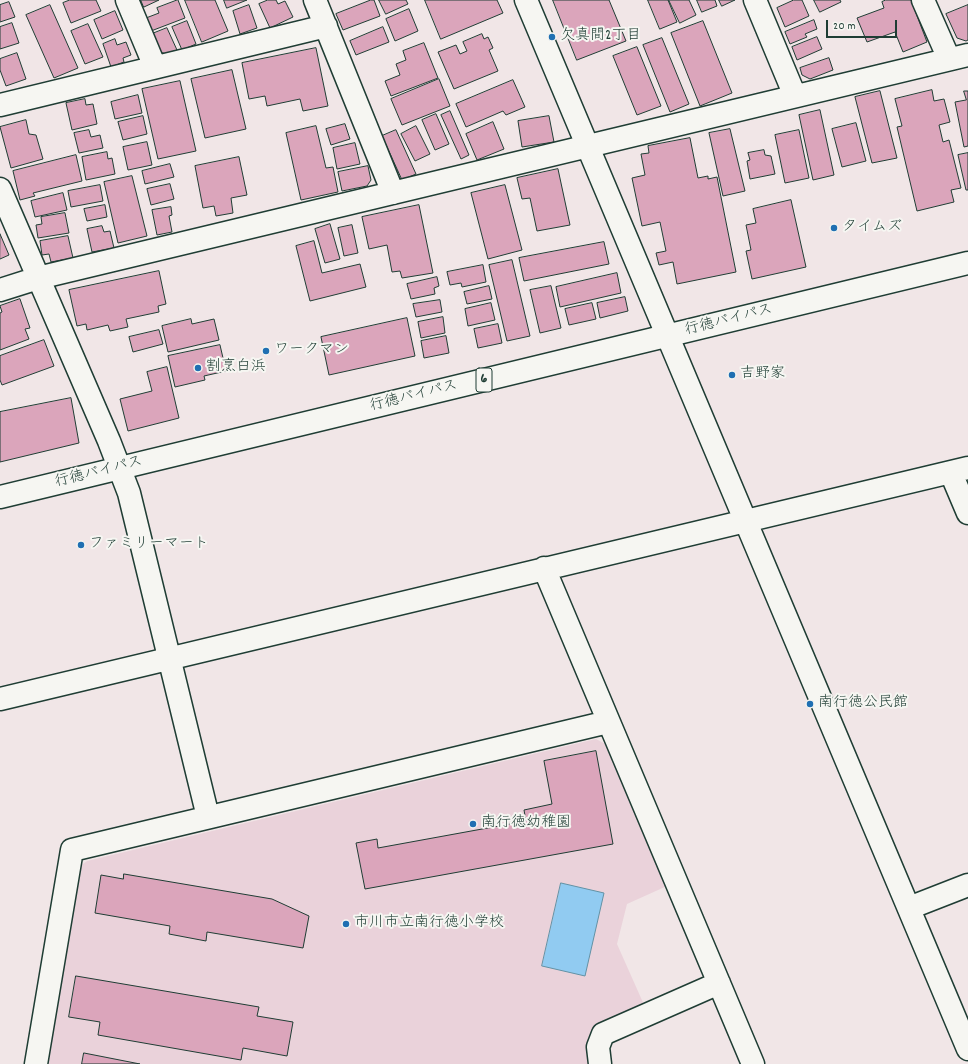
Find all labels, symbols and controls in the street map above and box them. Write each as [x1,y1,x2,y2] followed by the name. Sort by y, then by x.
[828,12,899,38] scale bar
[833,18,856,35] text: 20 m
[560,28,642,46] place label: 欠真間2丁目
[547,32,557,42] marker: 欠真間2丁目
[842,219,902,237] place label: タイムズ
[829,223,839,233] marker: タイムズ
[683,301,775,341] street label: 行徳バイパス
[274,342,349,360] place label: ワークマン
[261,346,271,356] marker: ワークマン
[206,359,266,377] place label: 割烹白浜
[193,363,203,373] marker: 割烹白浜
[740,366,785,384] place label: 吉野家
[476,368,492,392] road number: 6
[727,370,737,380] marker: 吉野家
[368,377,460,417] street label: 行徳バイパス
[53,453,145,493] street label: 行徳バイパス
[89,536,209,554] place label: ファミリーマート
[76,540,86,550] marker: ファミリーマート
[818,695,908,713] place label: 南行徳公民館
[805,699,815,709] marker: 南行徳公民館
[481,815,571,833] place label: 南行徳幼稚園
[468,819,478,829] marker: 南行徳幼稚園
[354,915,504,933] place label: 市川市立南行徳小学校
[341,919,351,929] marker: 市川市立南行徳小学校

